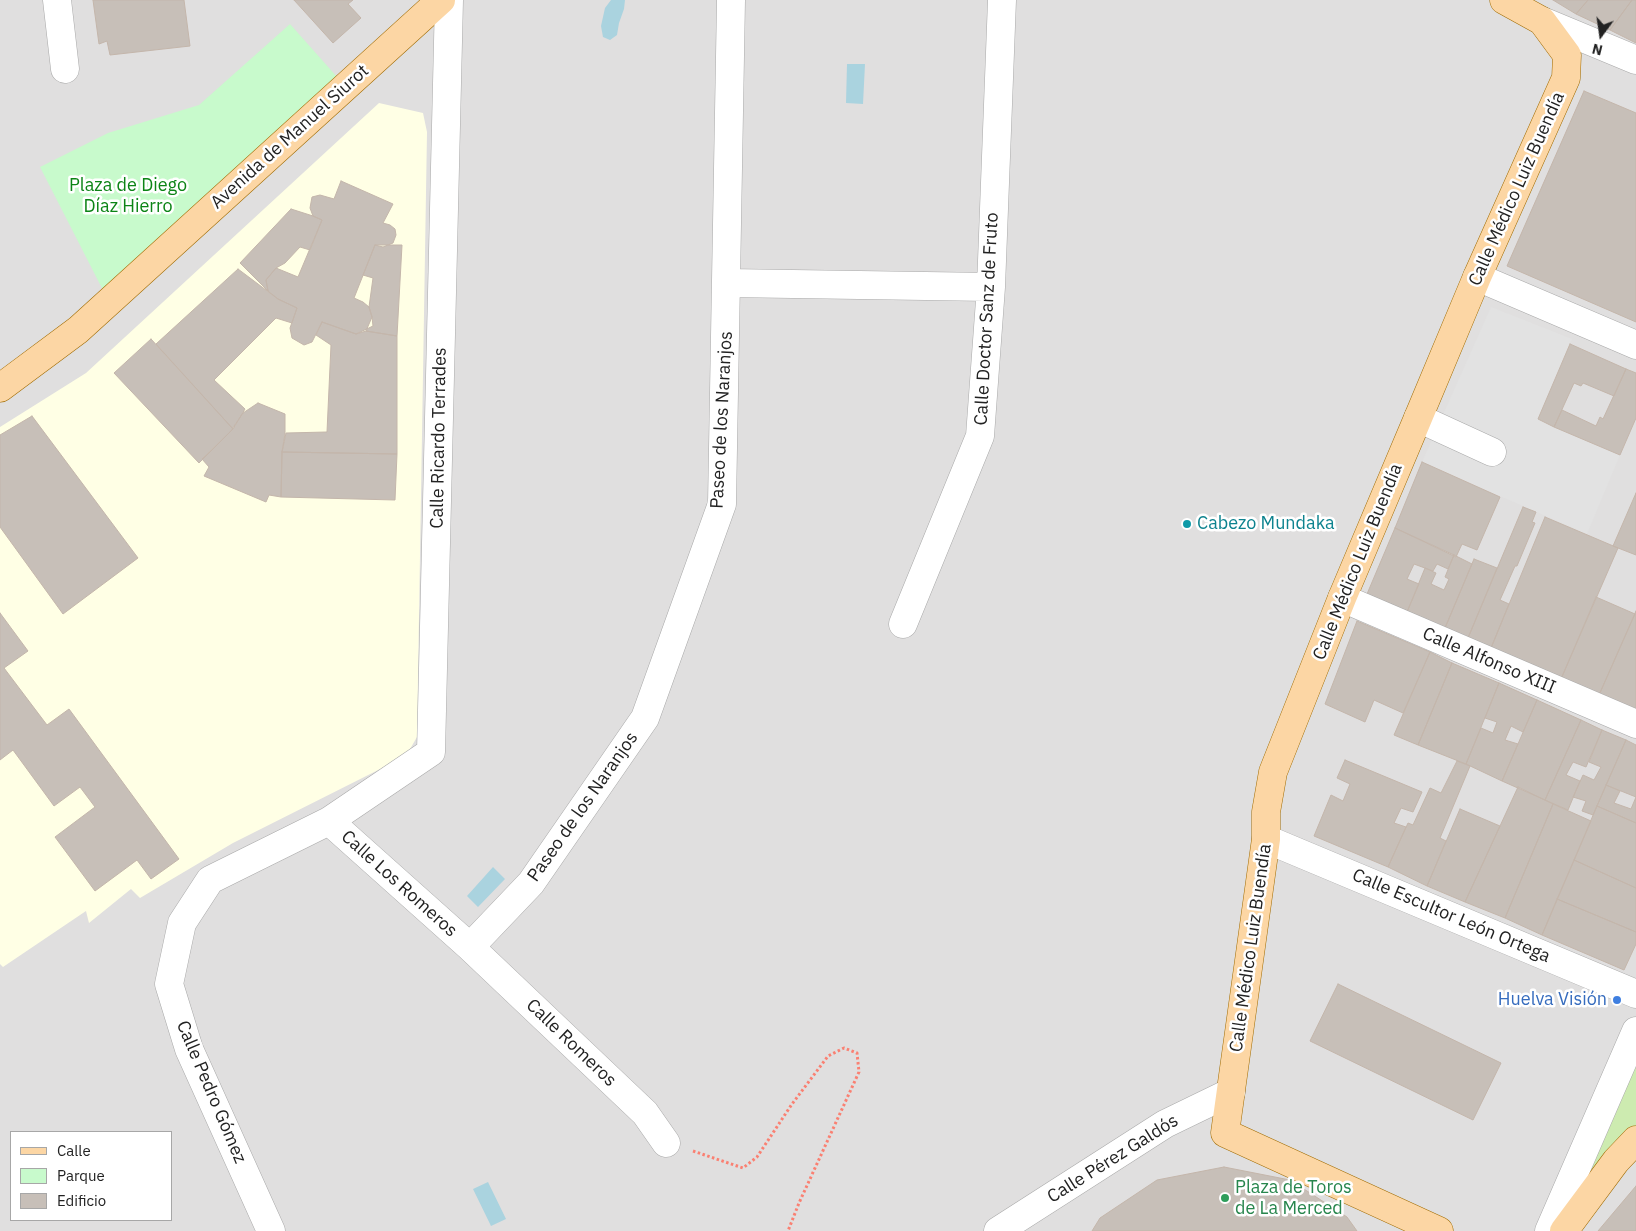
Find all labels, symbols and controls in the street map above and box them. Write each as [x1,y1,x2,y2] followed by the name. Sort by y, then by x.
[1576,10,1626,60] north arrow
[1590,40,1604,60] text: N
[207,60,373,214] street label: Avenida de Manuel Siurot
[1464,89,1570,289] street label: Calle Médico Luiz Buendía
[69,175,187,218] park label: Plaza de Diego Díaz Hierro
[971,212,1003,426] street label: Calle Doctor Sanz de Fruto
[707,331,737,509] street label: Paseo de los Naranjos
[427,347,451,529] street label: Calle Ricardo Terrades
[1309,461,1407,663] street label: Calle Médico Luiz Buendía
[1197,513,1335,535] place label: Cabezo Mundaka
[1181,518,1193,530] marker: Cabezo Mundaka
[1419,623,1559,699] street label: Calle Alfonso XIII
[523,728,643,886] street label: Paseo de los Naranjos
[336,826,462,942] street label: Calle Los Romeros
[1226,842,1276,1054] street label: Calle Médico Luiz Buendía
[1349,864,1553,968] street label: Calle Escultor León Ortega
[1498,989,1607,1011] place label: Huelva Visión
[1611,994,1623,1006] marker: Huelva Visión
[521,995,621,1091] street label: Calle Romeros
[171,1017,251,1167] street label: Calle Pedro Gómez
[1044,1110,1182,1208] street label: Calle Pérez Galdós
[10,1131,172,1221] legend
[57,1141,91,1160] text: Calle
[57,1166,105,1185] text: Parque
[1235,1177,1352,1220] place label: Plaza de Toros de La Merced
[57,1191,106,1210] text: Edificio
[1219,1192,1231,1204] marker: Plaza de Toros de La Merced

